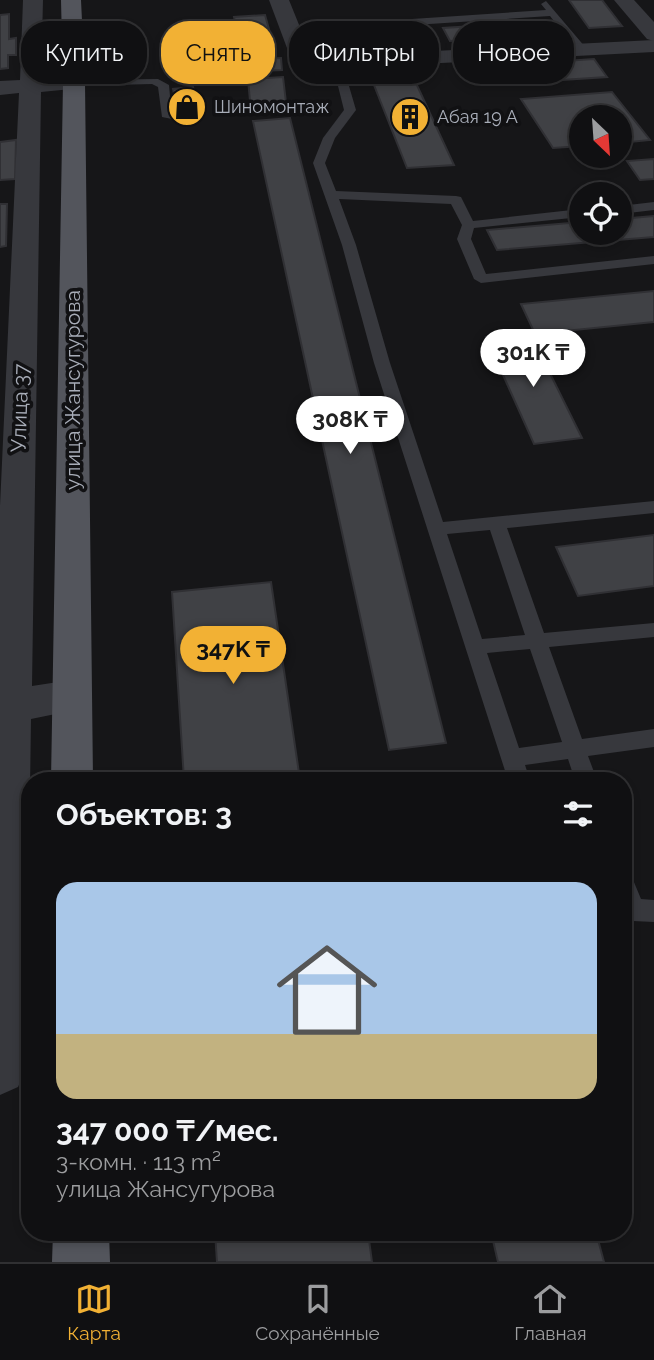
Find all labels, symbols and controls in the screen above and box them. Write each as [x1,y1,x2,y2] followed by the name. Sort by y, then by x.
[21,21,147,84] chip: Купить
[161,21,275,84] chip: Снять
[289,21,439,84] chip: Фильтры
[453,21,574,84] chip: Новое
[166,86,208,128] shop icon: Шиномонтаж
[214,96,329,117] place label: Шиномонтаж
[389,96,431,138] building icon: Абая 19 А
[569,105,632,168] north arrow
[569,105,632,245] map controls
[437,106,518,127] place label: Абая 19 А
[569,182,632,245] button: locate
[60,290,85,490] street label: улица Жансугурова
[476,330,590,389] pin: 301K ₸
[496,338,570,365] text: 301K ₸
[5,362,34,453] street label: Улица 37
[293,396,407,456] pin: 308K ₸
[312,405,388,432] text: 308K ₸
[176,626,290,686] pin: 347K ₸
[196,635,270,662] text: 347K ₸
[559,795,597,833] icon: filters
[56,797,232,832] text: Объектов: 3
[264,927,390,1053] icon: home
[56,1113,278,1148] text: 347 000 ₸/мес.
[56,1148,221,1175] text: 3-комн. · 113 m²
[56,1175,275,1202] text: улица Жансугурова
[67,1280,121,1344] tab: Карта
[255,1280,380,1344] tab: Сохранённые
[514,1280,587,1344] tab: Главная

